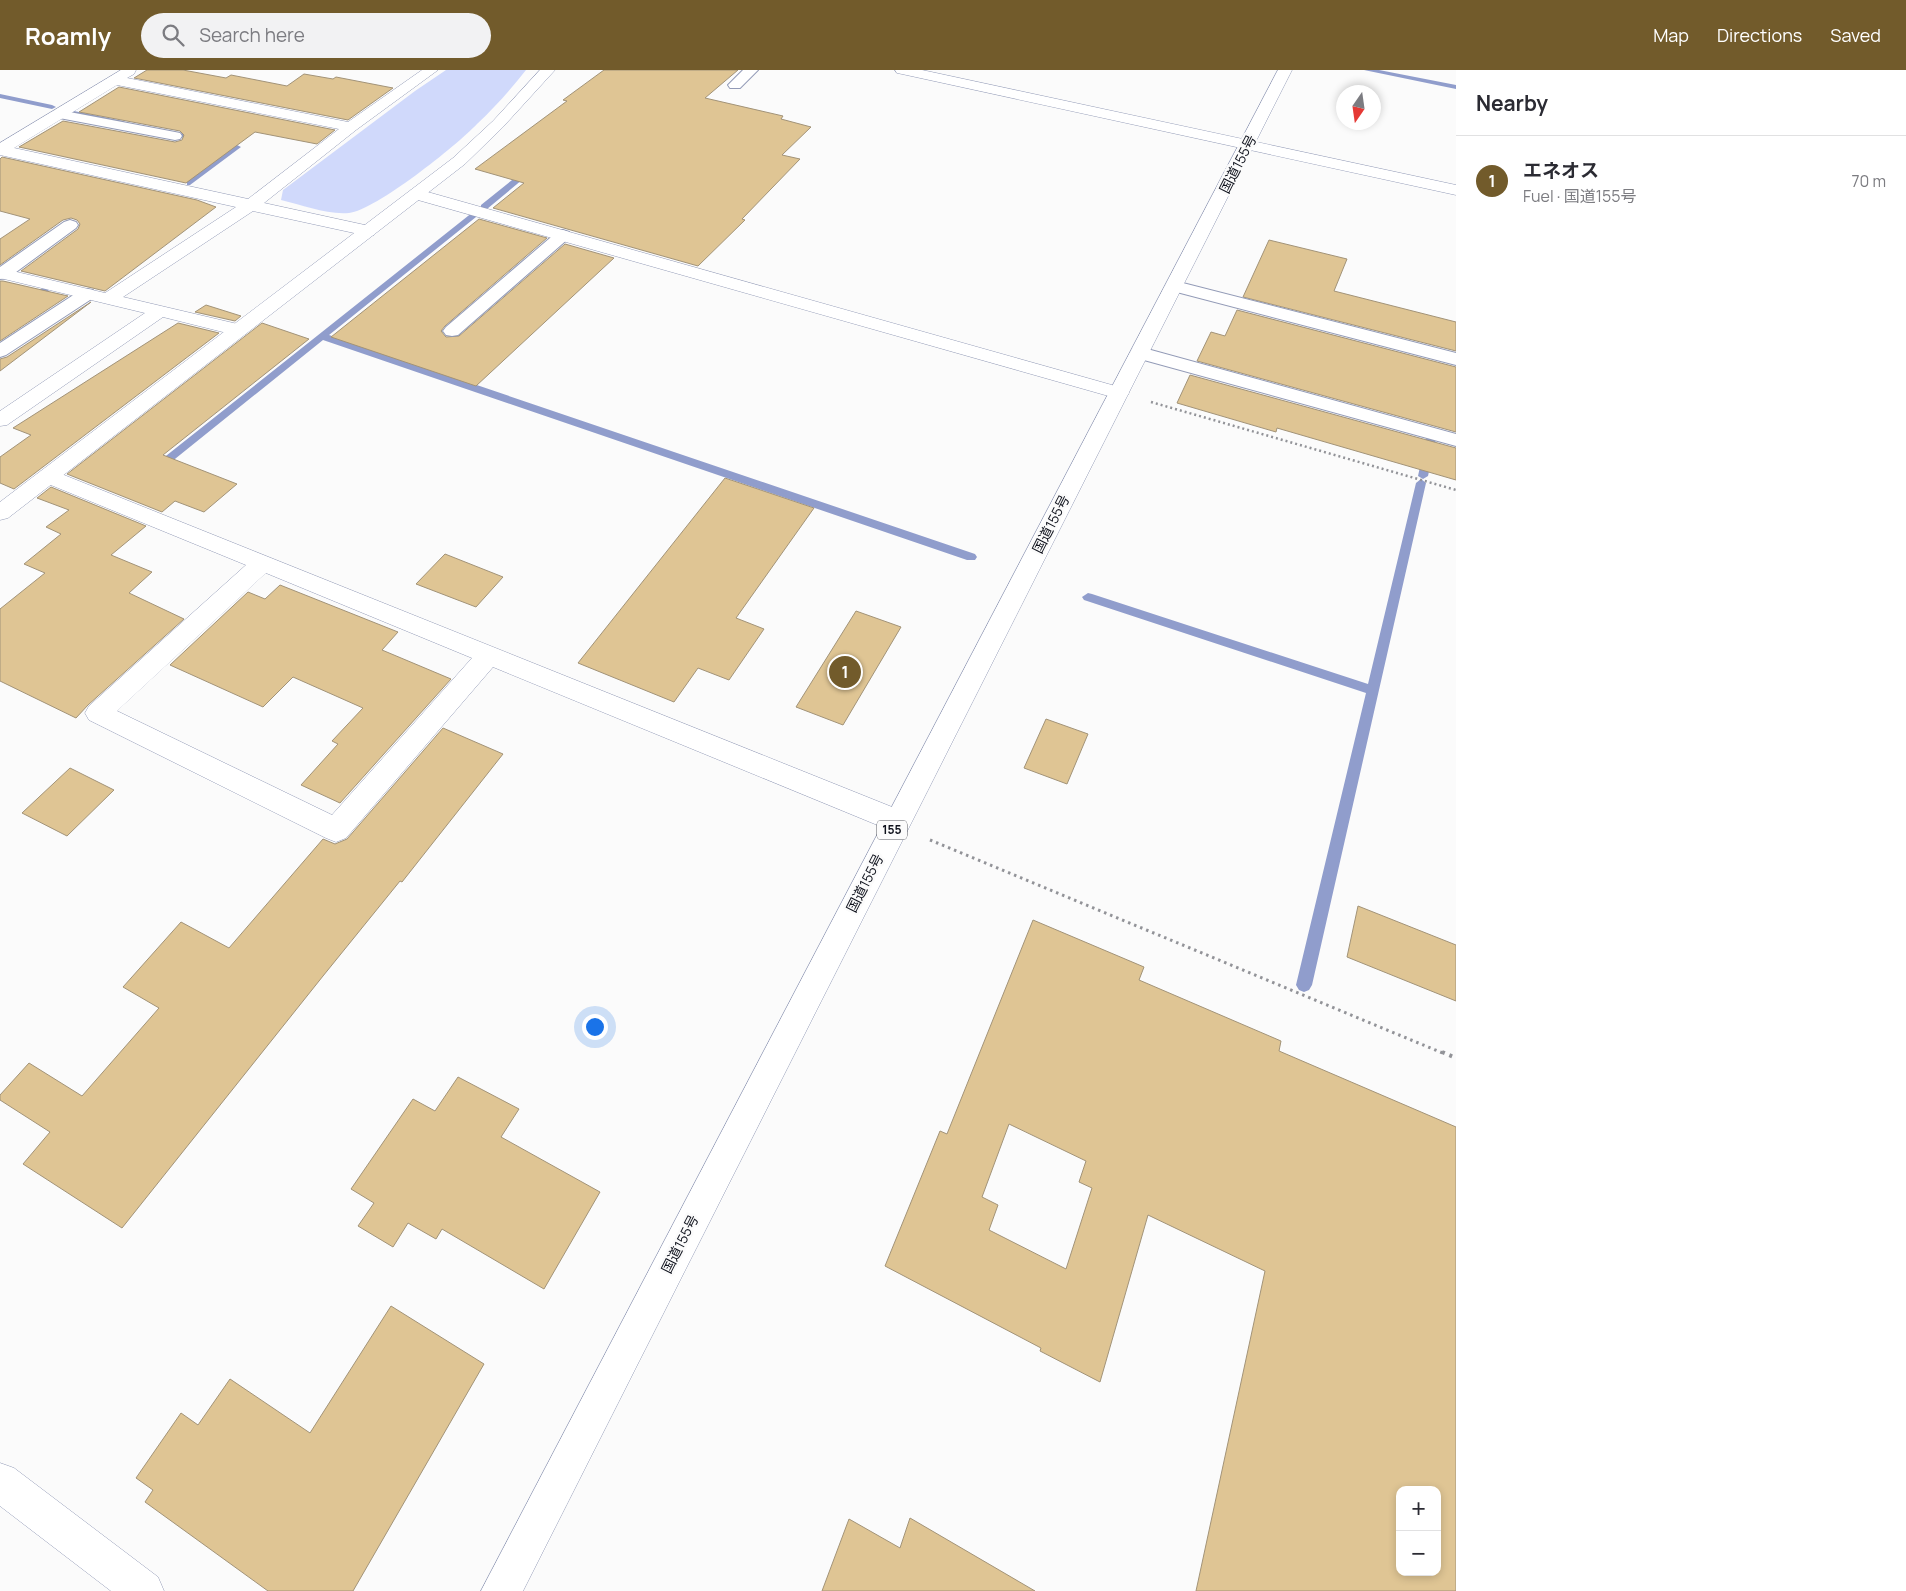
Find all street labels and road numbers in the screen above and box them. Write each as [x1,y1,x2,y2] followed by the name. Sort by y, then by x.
[1215,131,1260,196] street label: 国道155号
[1028,491,1073,556] street label: 国道155号
[877,820,907,840] road number: 155
[842,850,887,915] street label: 国道155号
[657,1211,702,1276] street label: 国道155号

